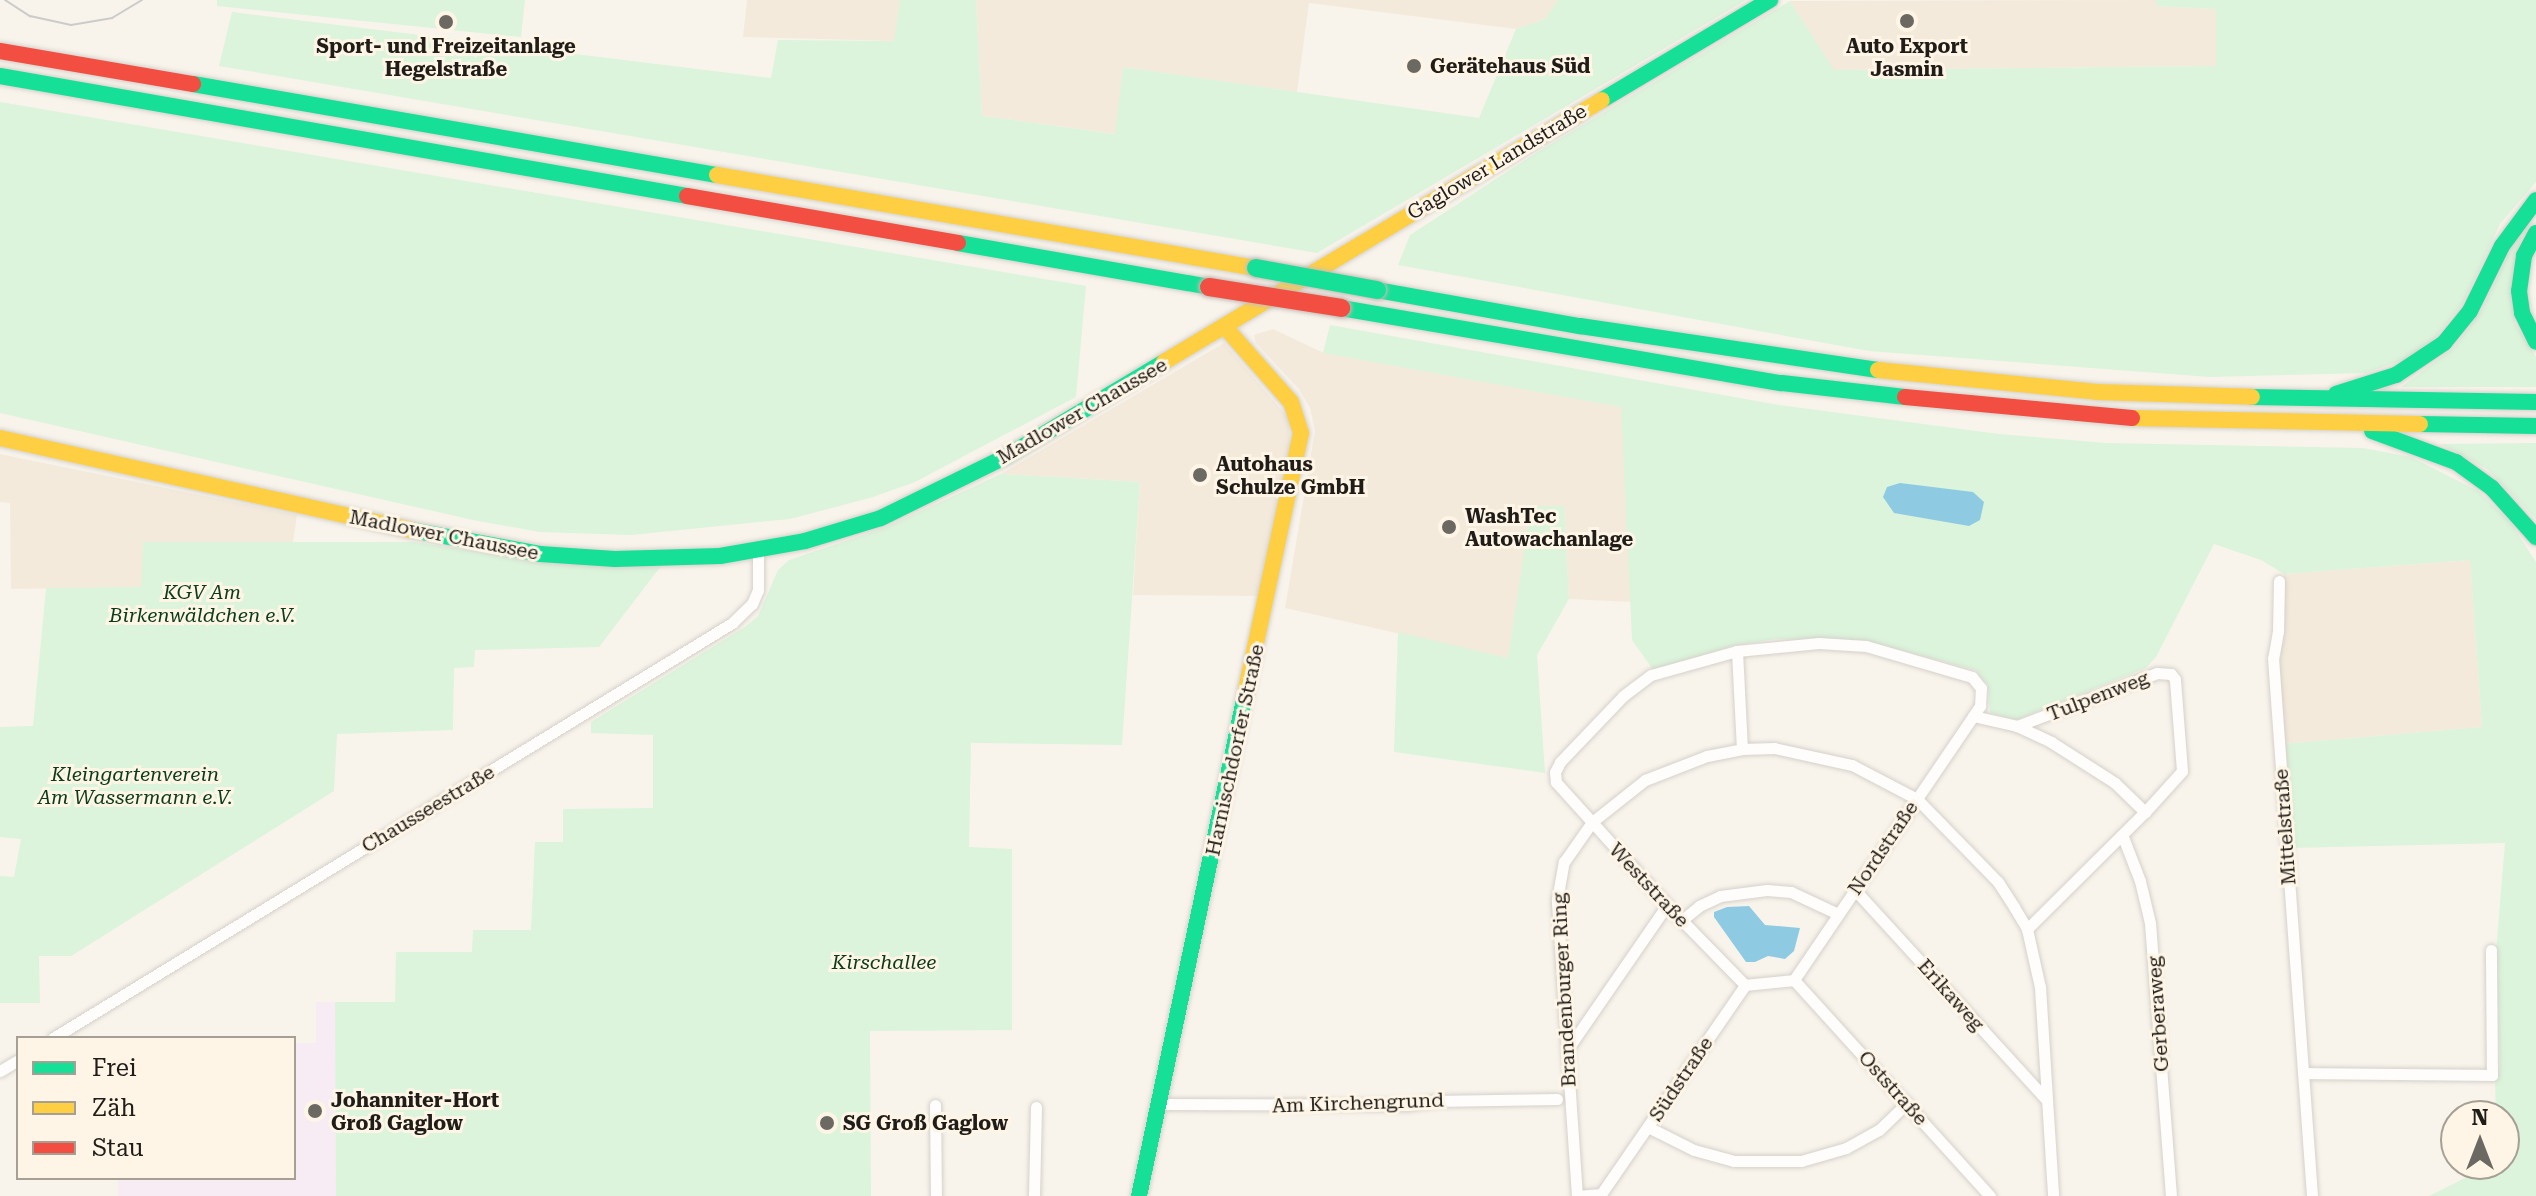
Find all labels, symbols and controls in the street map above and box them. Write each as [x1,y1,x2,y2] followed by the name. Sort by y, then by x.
[1898,12,1916,30] marker: Auto Export Jasmin
[437,13,455,31] marker: Sport- und Freizeitanlage Hegelstraße
[316,34,576,81] place label: Sport- und Freizeitanlage Hegelstraße
[1846,34,1968,81] place label: Auto Export Jasmin
[1430,54,1590,78] place label: Gerätehaus Süd
[1405,57,1423,75] marker: Gerätehaus Süd
[1403,99,1591,225] street label: Gaglower Landstraße
[993,353,1171,469] street label: Madlower Chaussee
[1216,452,1365,499] place label: Autohaus Schulze GmbH
[1191,466,1209,484] marker: Autohaus Schulze GmbH
[1465,504,1633,551] place label: WashTec Autowachanlage
[347,505,541,565] street label: Madlower Chaussee
[1440,518,1458,536] marker: WashTec Autowachanlage
[109,580,295,627] park label: KGV Am Birkenwäldchen e.V.
[1201,642,1269,858] street label: Harnischdorfer Straße
[2044,666,2152,726] street label: Tulpenweg
[357,760,499,858] street label: Chausseestraße
[38,763,232,810] park label: Kleingartenverein Am Wassermann e.V.
[2269,768,2301,886] street label: Mittelstraße
[1843,796,1923,900] street label: Nordstraße
[1604,838,1694,932] street label: Weststraße
[1547,892,1581,1088] street label: Brandenburger Ring
[832,950,936,974] park label: Kirschallee
[1913,954,1989,1036] street label: Erikaweg
[2142,955,2174,1073] street label: Gerberaweg
[1644,1032,1718,1126] street label: Südstraße
[16,1036,296,1180] legend
[1853,1046,1933,1130] street label: Oststraße
[92,1054,137,1082] text: Frei
[331,1088,499,1135] place label: Johanniter-Hort Groß Gaglow
[1272,1088,1444,1118] street label: Am Kirchengrund
[92,1094,136,1122] text: Zäh
[2440,1100,2520,1180] north arrow
[306,1102,324,1120] marker: Johanniter-Hort Groß Gaglow
[2472,1105,2488,1130] text: N
[843,1111,1008,1135] place label: SG Groß Gaglow
[818,1114,836,1132] marker: SG Groß Gaglow
[92,1134,144,1162] text: Stau

